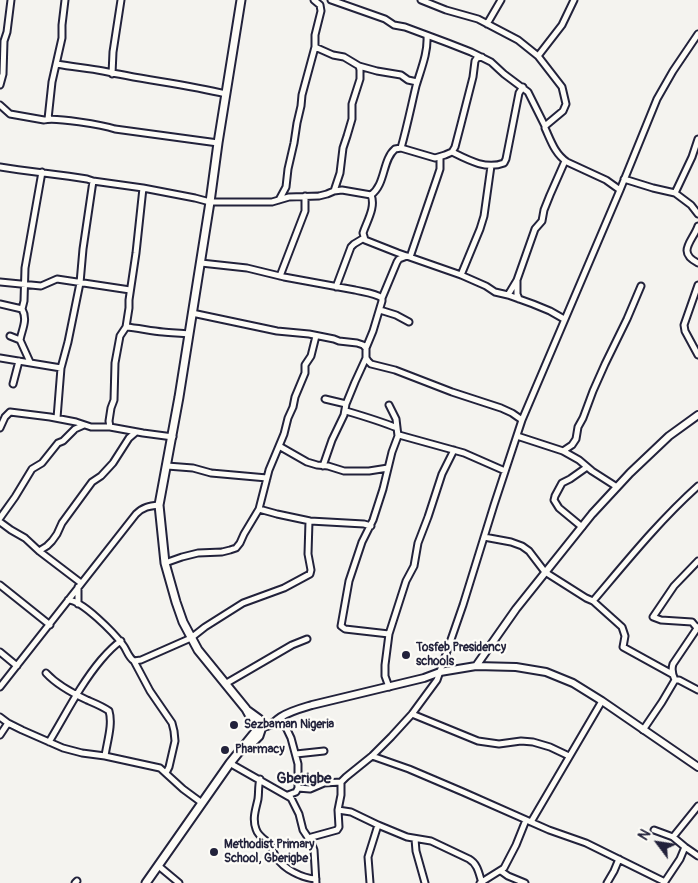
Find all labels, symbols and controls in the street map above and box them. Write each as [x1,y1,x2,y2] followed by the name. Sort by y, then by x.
[416,641,506,669] place label: Tosfeb Presidency schools
[400,649,412,661] marker: Tosfeb Presidency schools
[244,718,334,732] place label: Sezbaman Nigeria
[228,719,240,731] marker: Sezbaman Nigeria
[235,743,285,757] place label: Pharmacy
[219,744,231,756] marker: Pharmacy
[276,770,332,788] district label: Gberigbe
[633,818,683,868] north arrow
[635,827,654,843] text: N
[224,838,314,866] place label: Methodist Primary School, Gberigbe
[208,846,220,858] marker: Methodist Primary School, Gberigbe

